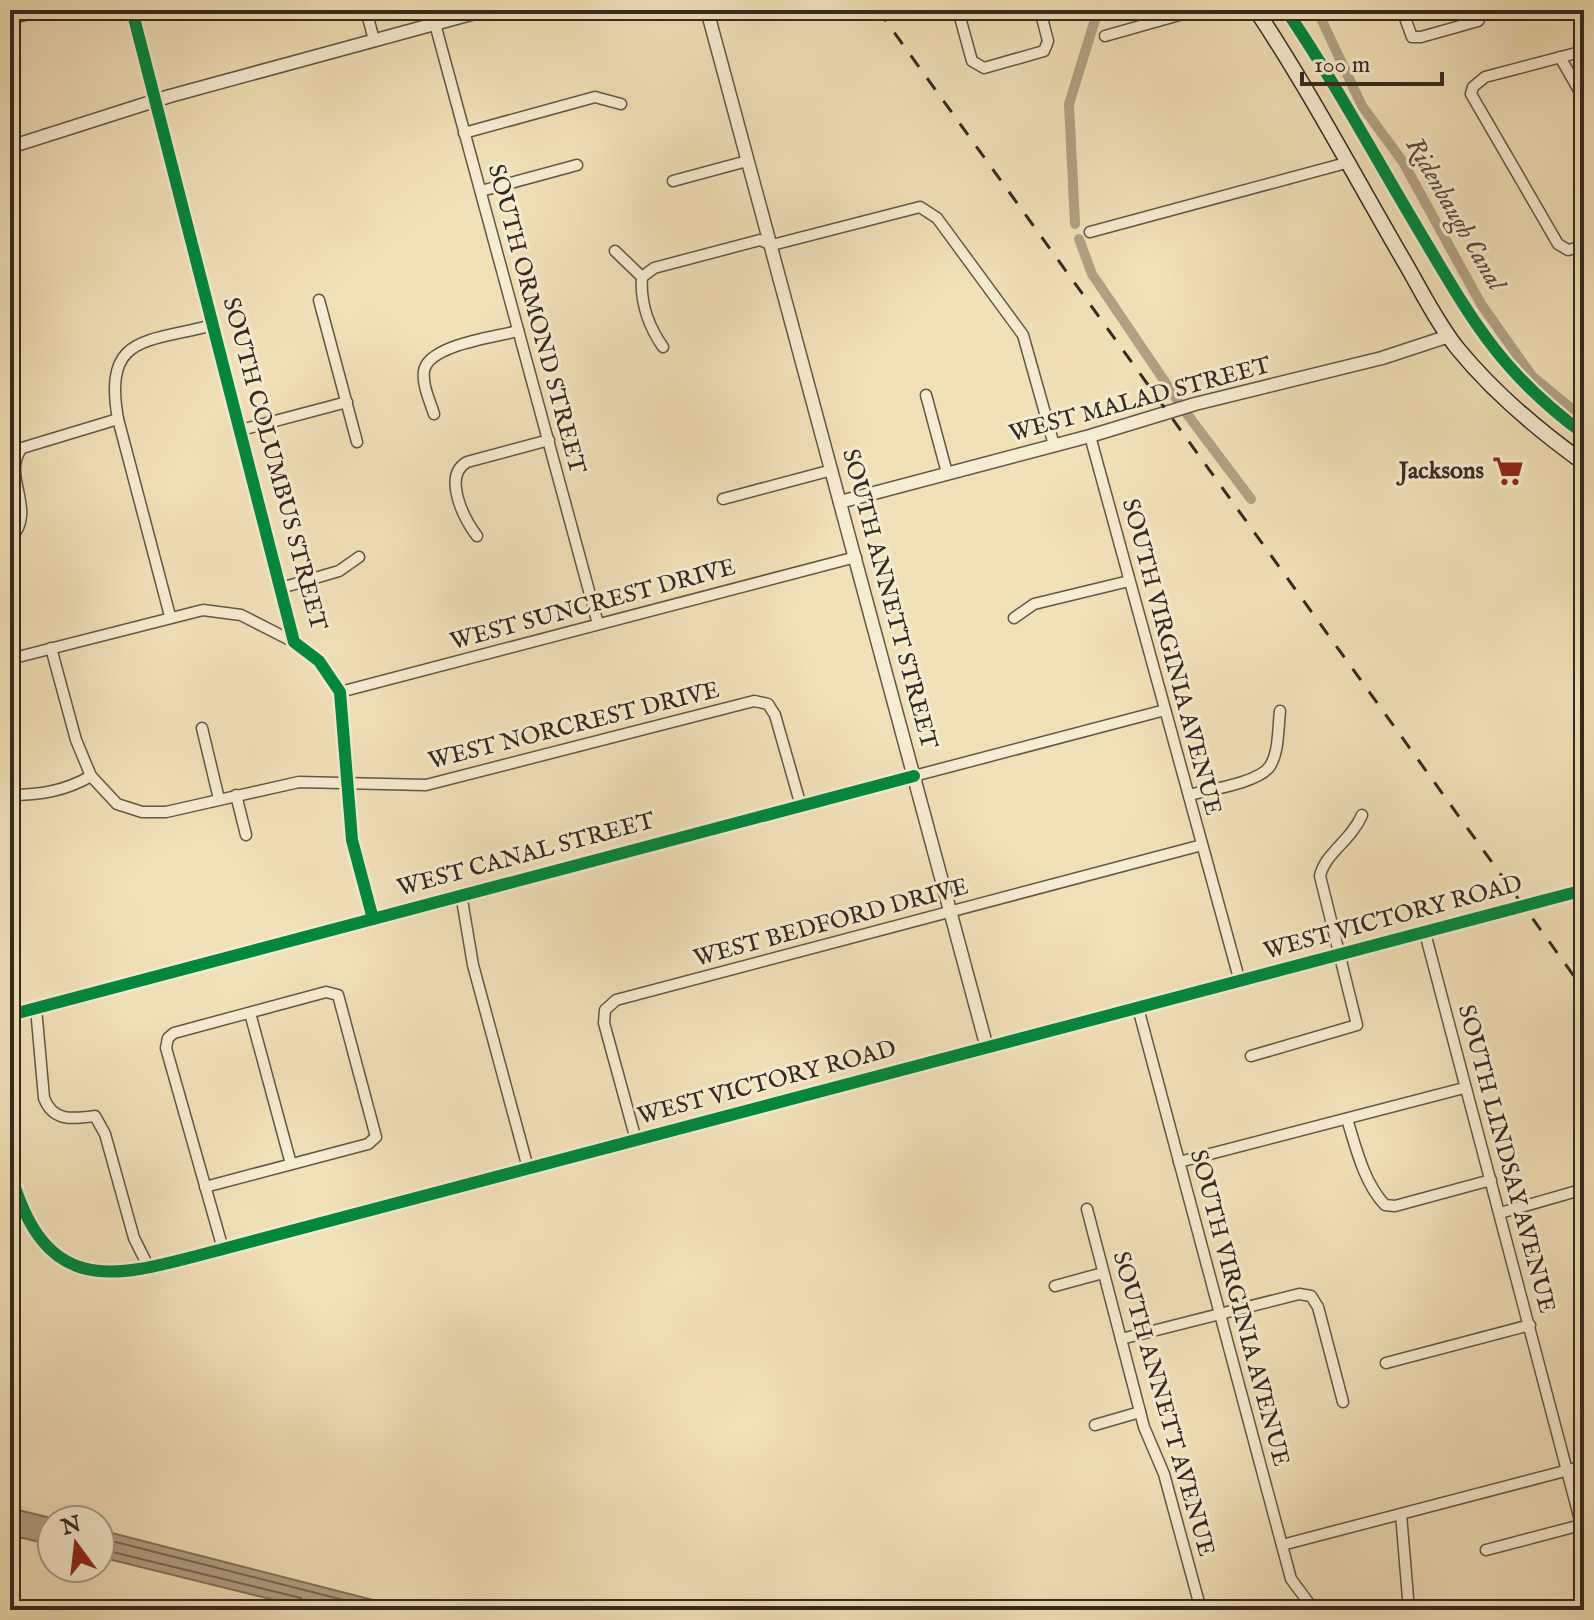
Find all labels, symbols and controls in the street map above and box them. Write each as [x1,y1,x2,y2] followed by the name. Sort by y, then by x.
[1302,36,1442,86] scale bar
[1314,50,1370,81] text: 100 m
[1397,131,1513,299] water label: Ridenbaugh Canal
[480,161,592,478] street label: SOUTH ORMOND STREET
[215,294,334,635] street label: SOUTH COLUMBUS STREET
[1006,350,1275,450] street label: WEST MALAD STREET
[834,446,944,753] street label: SOUTH ANNETT STREET
[1491,454,1525,488] supermarket icon: Jacksons
[1396,456,1485,487] place label: Jacksons
[1114,495,1228,819] street label: SOUTH VIRGINIA AVENUE
[447,552,739,658] street label: WEST SUNCREST DRIVE
[425,675,723,777] street label: WEST NORCREST DRIVE
[394,806,659,904] street label: WEST CANAL STREET
[1260,869,1526,967] street label: WEST VICTORY ROAD
[690,871,972,975] street label: WEST BEDFORD DRIVE
[1450,1001,1562,1317] street label: SOUTH LINDSAY AVENUE
[634,1034,900,1132] street label: WEST VICTORY ROAD
[1182,1146,1296,1470] street label: SOUTH VIRGINIA AVENUE
[1105,1248,1221,1560] street label: SOUTH ANNETT AVENUE
[36,1504,116,1584] north arrow
[58,1511,84,1543] text: N

